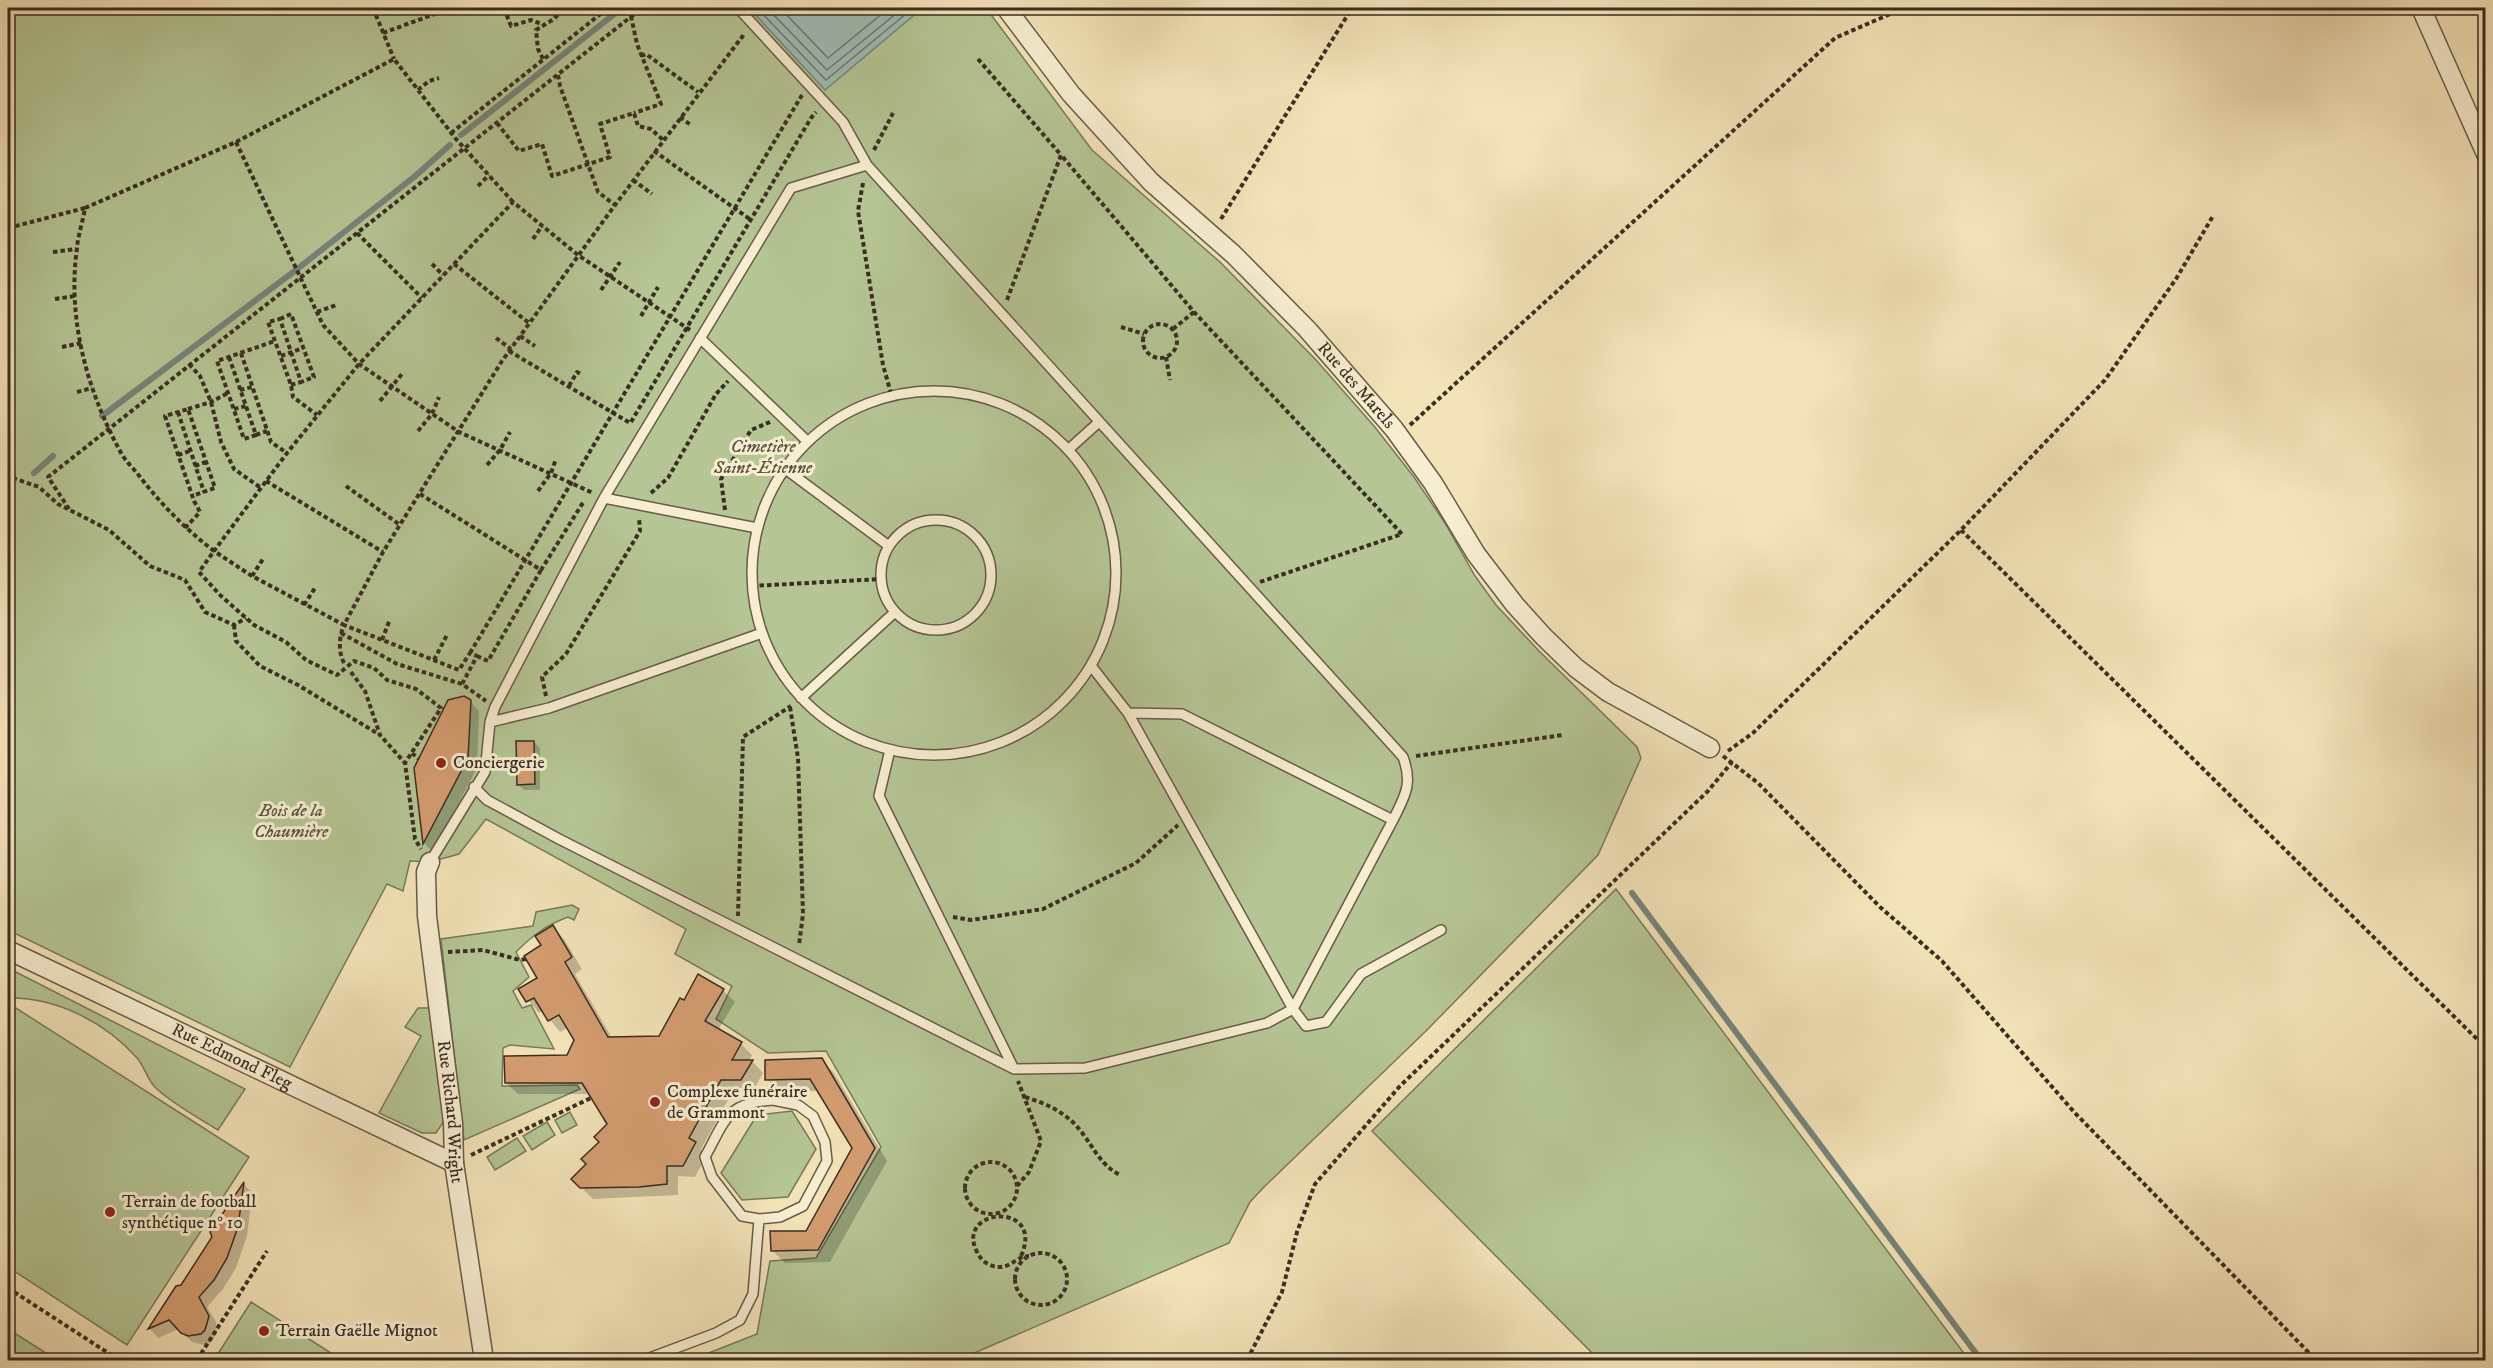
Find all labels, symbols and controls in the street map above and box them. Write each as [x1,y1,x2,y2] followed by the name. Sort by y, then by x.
[1312,337,1400,433] street label: Rue des Marels
[713,436,813,479] park label: Cimetière Saint-Étienne
[453,752,545,774] place label: Conciergerie
[434,756,448,770] marker: Conciergerie
[254,800,329,843] park label: Bois de la Chaumière
[168,1019,296,1095] street label: Rue Edmond Fleg
[432,1039,468,1185] street label: Rue Richard Wright
[667,1081,807,1124] place label: Complexe funéraire de Grammont
[648,1095,662,1109] marker: Complexe funéraire de Grammont
[122,1191,257,1234] place label: Terrain de football synthétique n° 10
[103,1205,117,1219] marker: Terrain de football synthétique n° 10
[276,1320,438,1342] place label: Terrain Gaëlle Mignot
[257,1324,271,1338] marker: Terrain Gaëlle Mignot

